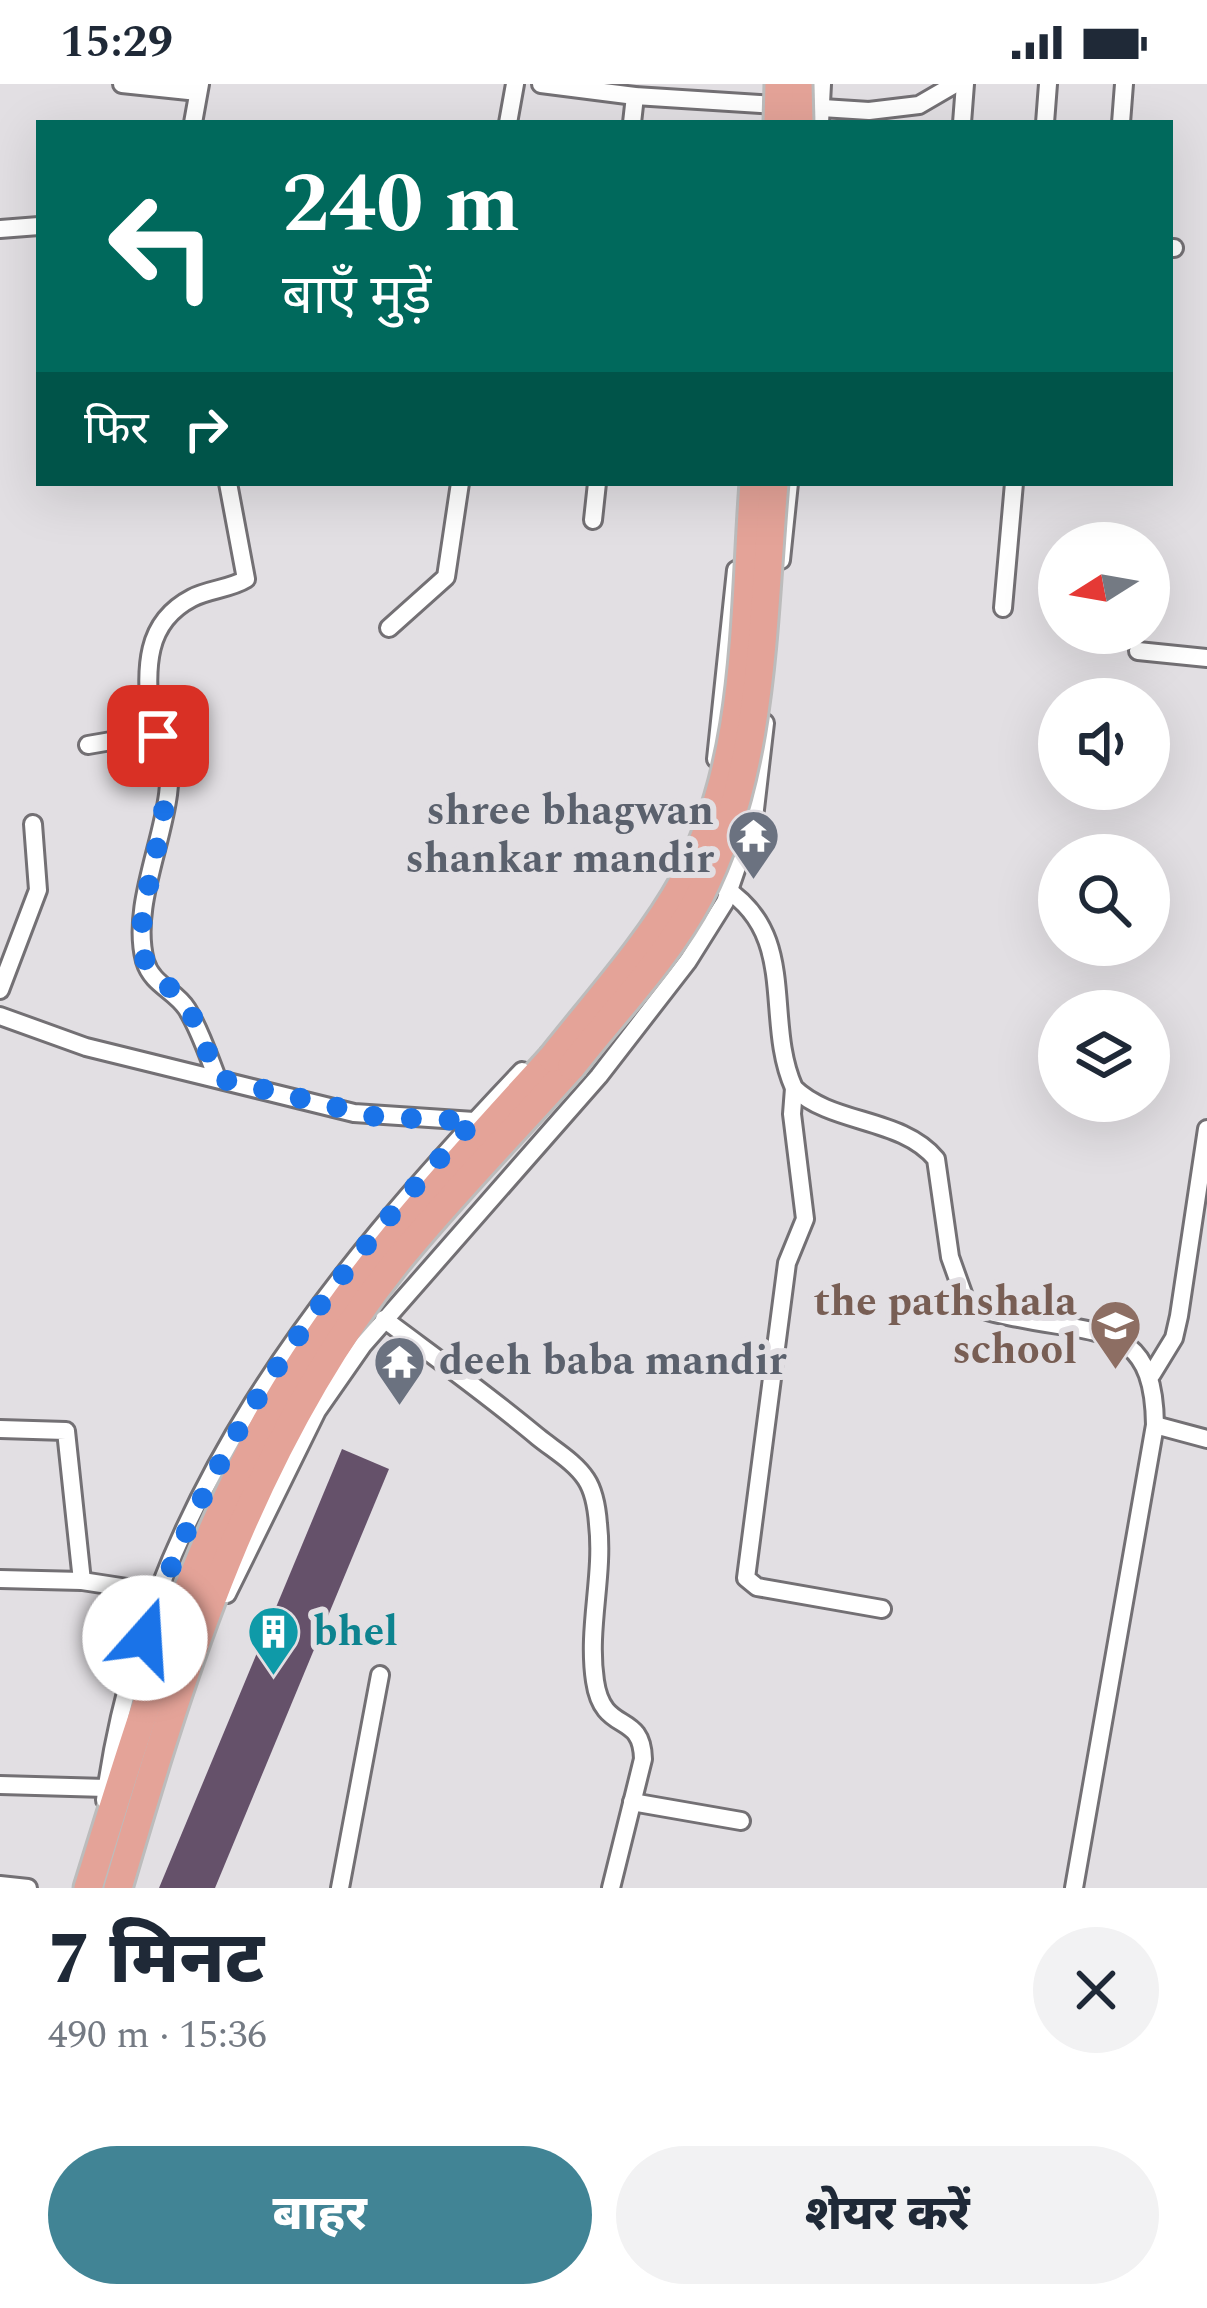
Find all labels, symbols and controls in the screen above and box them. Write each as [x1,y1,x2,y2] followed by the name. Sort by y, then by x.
[60,8,173,77] text: 15:29
[282,141,520,269] text: 240 m
[84,168,240,324] icon: left
[282,256,431,338] text: बाएँ मुड़ें
[84,395,149,464] text: फिर
[173,396,239,462] icon: right
[1038,522,1170,654] north arrow
[1038,522,1170,1122] map controls
[1038,678,1170,810] button: sound
[107,685,209,787] pin
[125,703,191,769] icon: arrive
[405,780,714,891] place label: shree bhagwan shankar mandir
[725,807,781,881] temple icon: shree bhagwan shankar mandir
[1038,834,1170,966] button: search
[1038,990,1170,1122] button: layers
[814,1271,1077,1382] place label: the pathshala school
[1088,1298,1144,1372] school or university icon: the pathshala school
[439,1330,787,1393] place label: deeh baba mandir
[372,1333,428,1407] temple icon: deeh baba mandir
[82,1575,208,1701] position arrow
[313,1601,398,1664] place label: bhel
[246,1604,302,1678] building icon: bhel
[48,1906,264,2015] text: 7 मिनट
[1033,1927,1159,2053] button: close
[48,2006,267,2065] text: 490 m · 15:36
[48,2146,592,2284] button: बाहर
[616,2146,1159,2284] button: शेयर करें

